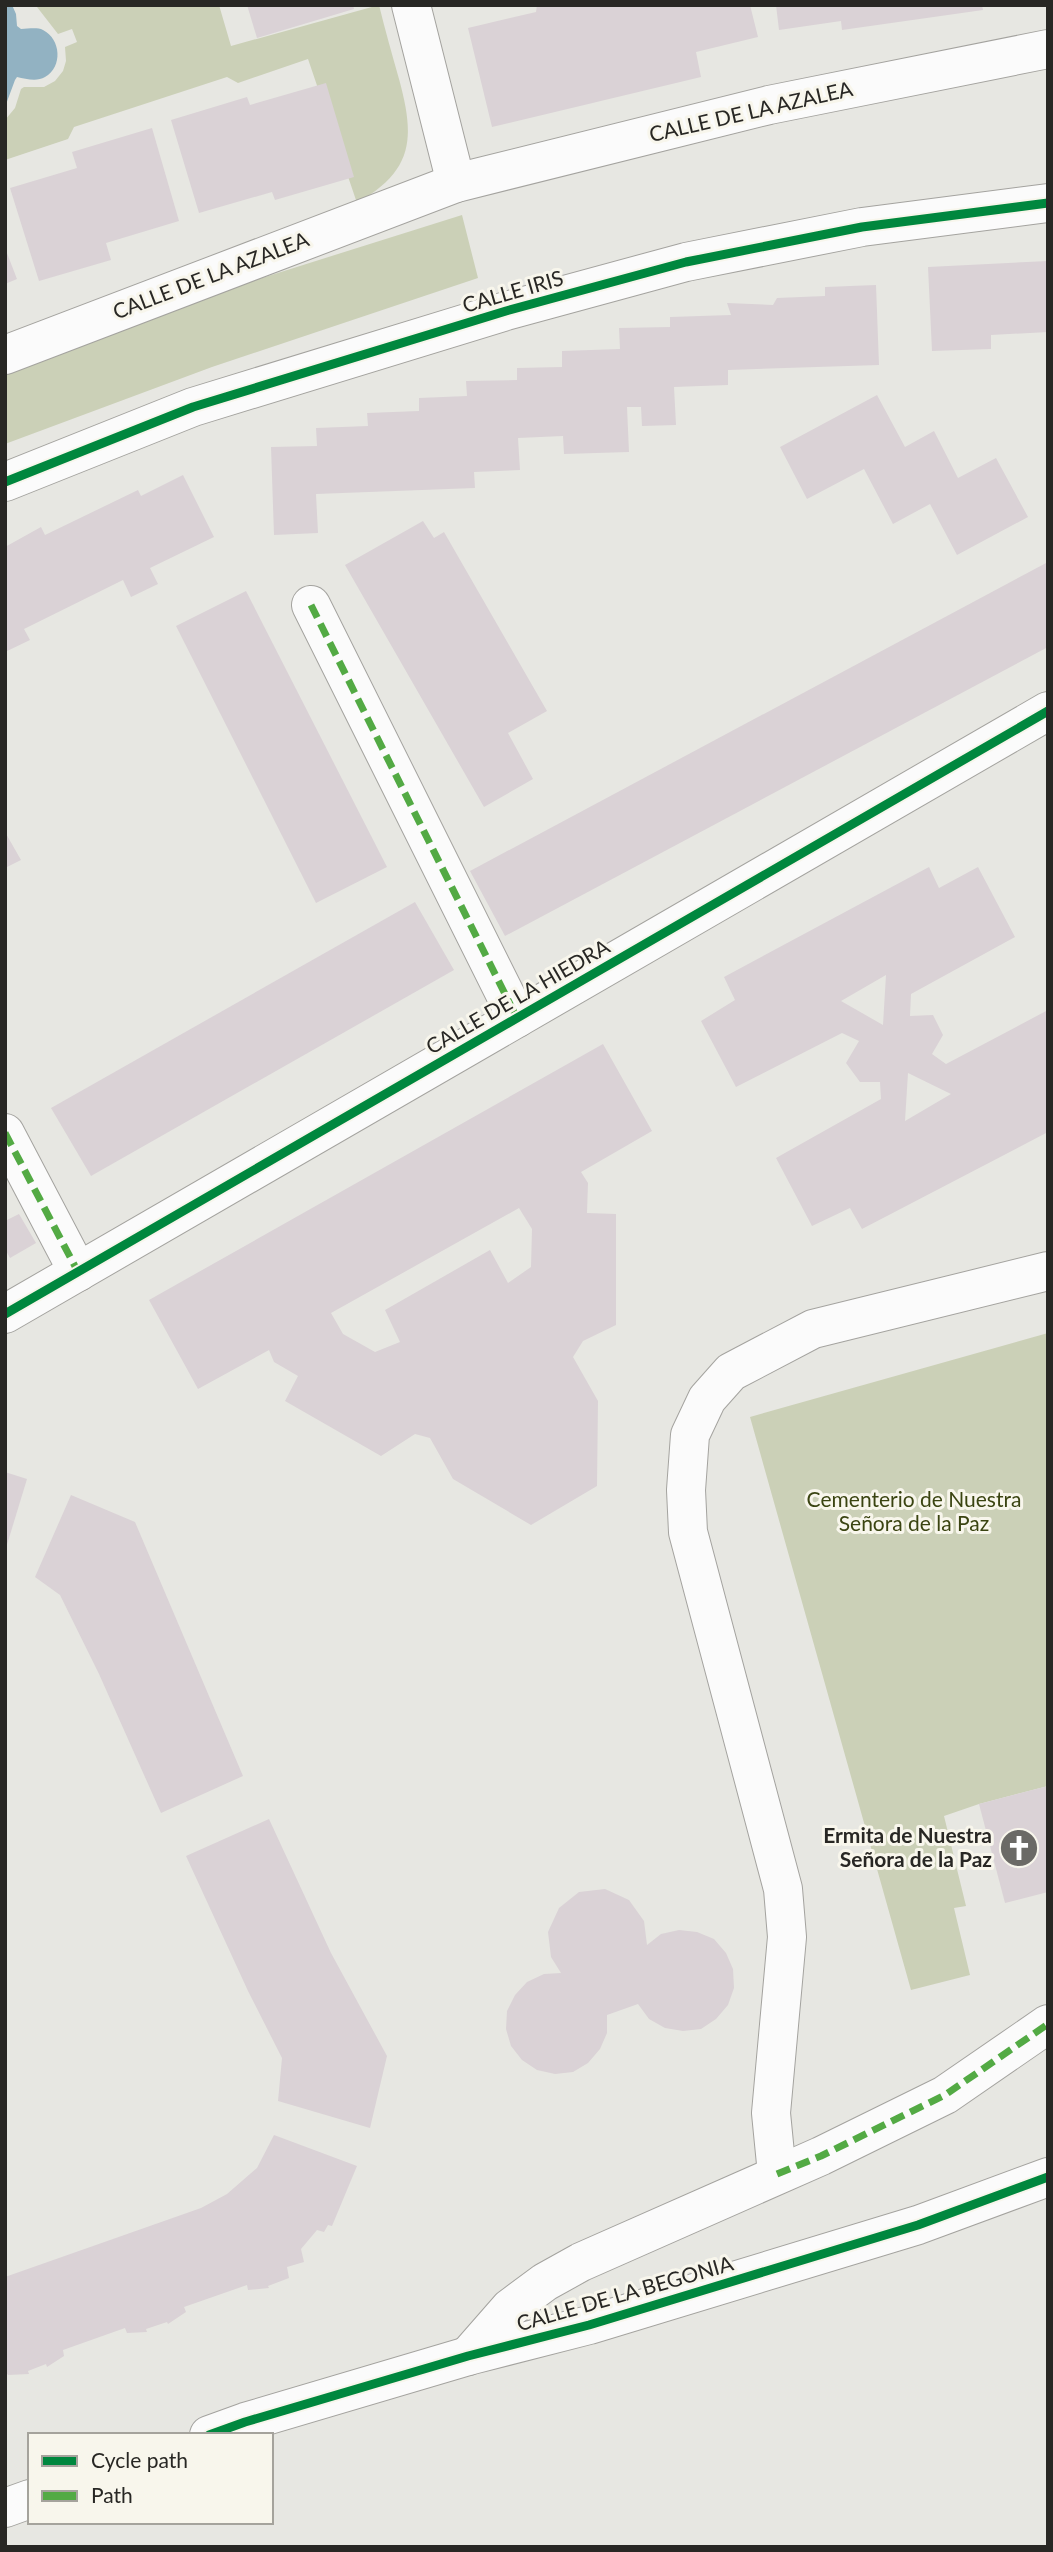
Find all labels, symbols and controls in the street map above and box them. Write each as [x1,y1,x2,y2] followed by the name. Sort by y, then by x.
[647,75,856,146] street label: CALLE DE LA AZALEA
[109,225,313,324] street label: CALLE DE LA AZALEA
[459,264,566,317] street label: CALLE IRIS
[421,933,614,1058] street label: CALLE DE LA HIEDRA
[807,1486,1021,1535] park label: Cementerio de Nuestra Señora de la Paz
[823,1822,992,1871] place label: Ermita de Nuestra Señora de la Paz
[998,1827,1040,1869] church icon: Ermita de Nuestra Señora de la Paz
[513,2249,737,2335] street label: CALLE DE LA BEGONIA
[28,2433,273,2524] legend
[91,2447,188,2472] text: Cycle path
[91,2482,133,2507] text: Path

